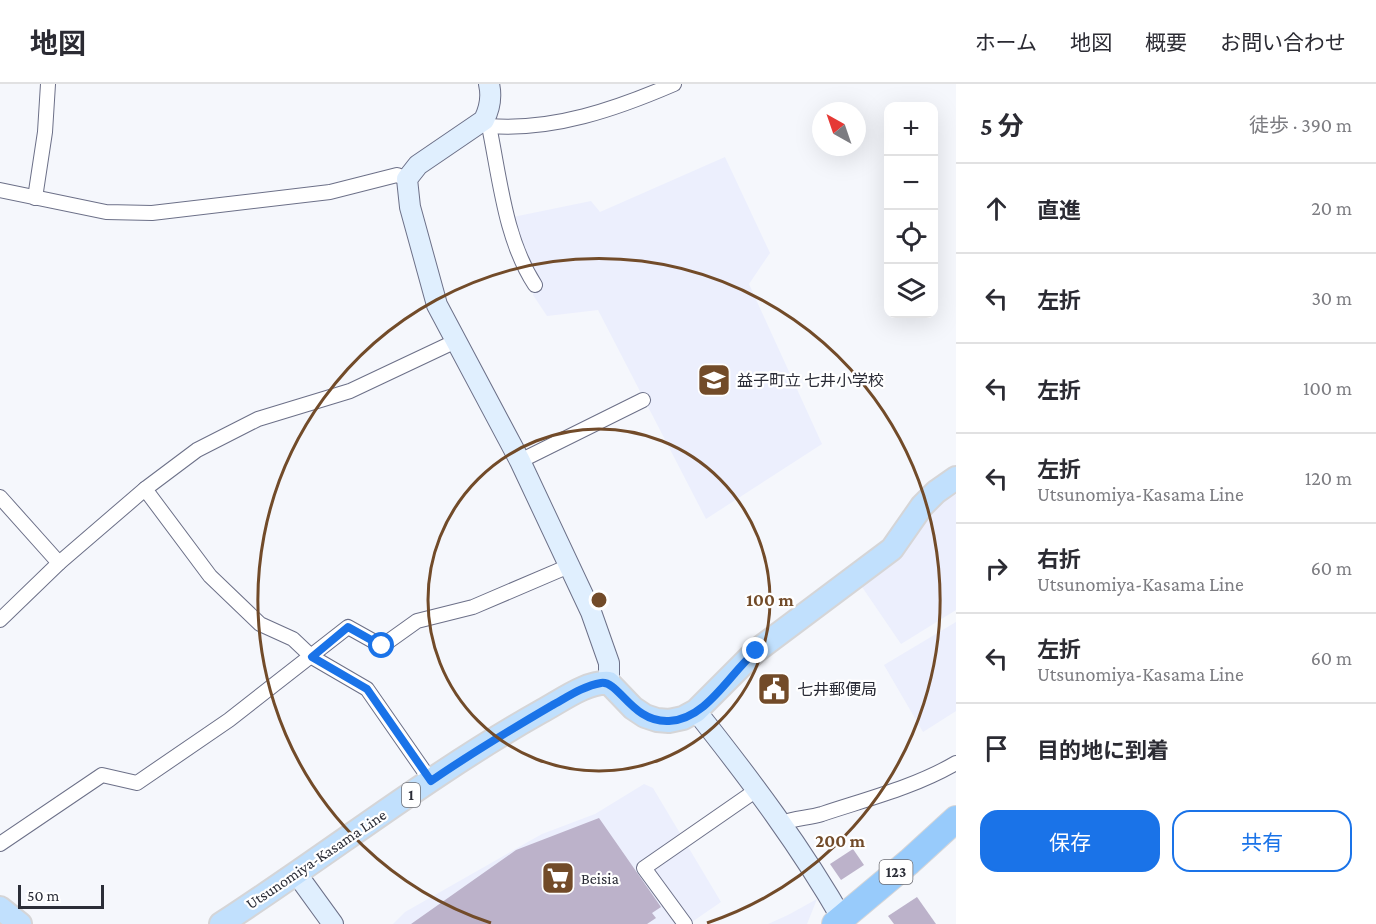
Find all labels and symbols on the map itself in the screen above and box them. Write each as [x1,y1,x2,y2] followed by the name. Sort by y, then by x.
[812,102,866,156] north arrow
[696,362,732,398] school or university icon: 益子町立 七井小学校
[737,372,884,389] place label: 益子町立 七井小学校
[589,590,609,610] centre of rings
[746,590,794,610] text: 100 m
[368,632,394,658] route start
[742,637,768,663] route end
[756,671,792,707] public building icon: 七井郵便局
[797,681,877,698] place label: 七井郵便局
[402,783,420,807] road number: 1
[243,806,390,913] street label: Utsunomiya-Kasama Line
[815,831,866,851] text: 200 m
[540,860,576,896] supermarket icon: Beisia
[880,860,912,884] road number: 123
[581,870,619,887] place label: Beisia
[18,882,104,910] scale bar

